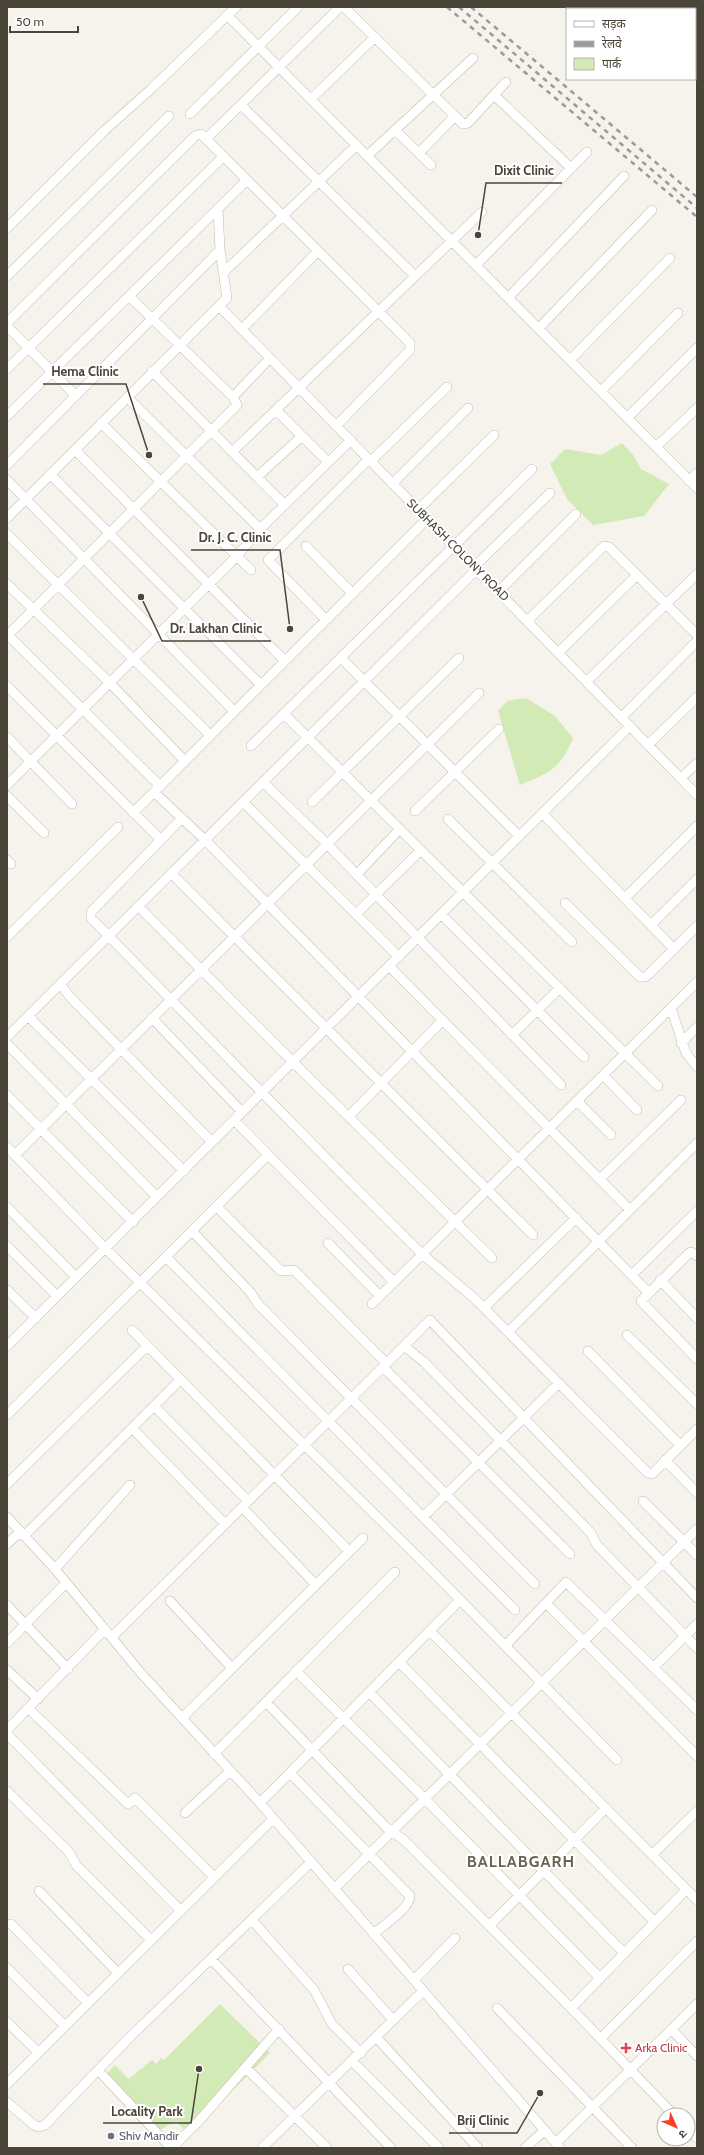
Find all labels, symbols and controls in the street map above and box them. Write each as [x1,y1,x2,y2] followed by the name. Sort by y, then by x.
[10,8,78,34] scale bar
[566,8,696,80] legend
[16,14,44,29] text: 50 m
[602,16,627,31] text: सड़क
[602,36,622,51] text: रेलवे
[602,56,622,71] text: पार्क
[486,158,562,183] callout: Dixit Clinic
[494,162,554,178] text: Dixit Clinic
[43,359,126,384] callout: Hema Clinic
[51,363,119,379] text: Hema Clinic
[404,495,513,604] street label: SUBHASH COLONY ROAD
[191,525,280,550] callout: Dr. J. C. Clinic
[199,529,272,545] text: Dr. J. C. Clinic
[162,616,271,641] callout: Dr. Lakhan Clinic
[170,620,262,636] text: Dr. Lakhan Clinic
[467,1852,575,1871] district label: BALLABGARH
[635,2040,688,2055] place label: Arka Clinic
[620,2042,632,2054] marker: Arka Clinic
[103,2098,191,2123] callout: Locality Park
[111,2103,184,2119] text: Locality Park
[656,2107,696,2147] north arrow
[449,2108,517,2133] callout: Brij Clinic
[457,2112,509,2128] text: Brij Clinic
[675,2127,690,2142] text: उ
[119,2128,179,2143] place label: Shiv Mandir
[106,2131,116,2141] marker: Shiv Mandir

